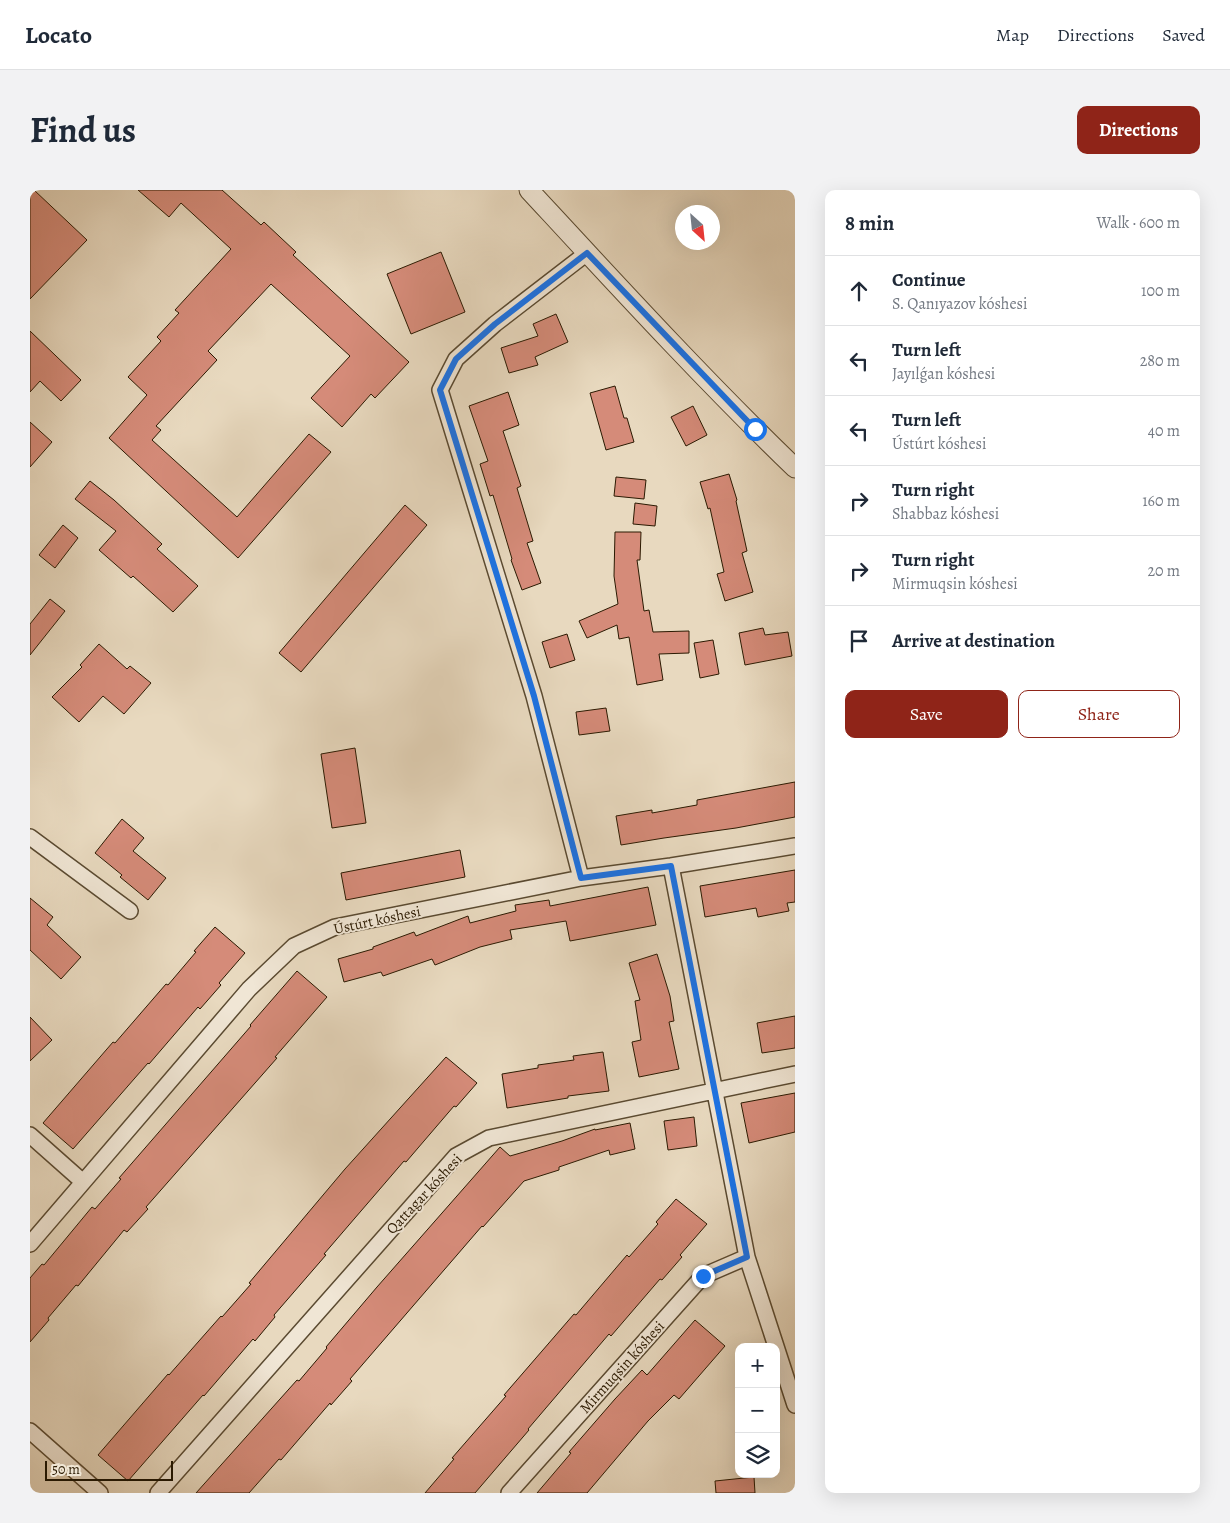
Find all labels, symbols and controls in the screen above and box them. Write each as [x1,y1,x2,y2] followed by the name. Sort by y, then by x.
[25,19,92,51] text: Locato
[996,23,1029,47] text: Map
[1057,23,1134,47] text: Directions
[1162,23,1205,47] text: Saved
[30,106,136,154] text: Find us
[1077,106,1200,154] button: Directions
[675,205,720,250] north arrow
[845,209,894,237] text: 8 min
[1097,212,1180,234] text: Walk · 600 m
[892,267,966,293] text: Continue
[845,277,873,305] icon: ahead
[1141,280,1180,302] text: 100 m
[892,293,1028,315] text: S. Qanıyazov kóshesi
[892,337,961,363] text: Turn left
[845,347,873,375] icon: left
[1140,350,1180,372] text: 280 m
[892,363,995,385] text: Jayılǵan kóshesi
[892,407,961,433] text: Turn left
[845,417,873,445] icon: left
[744,418,767,441] route start
[1148,420,1180,442] text: 40 m
[892,433,987,455] text: Ústúrt kóshesi
[892,477,974,503] text: Turn right
[845,487,873,515] icon: right
[1142,490,1180,512] text: 160 m
[892,503,999,525] text: Shabbaz kóshesi
[892,547,974,573] text: Turn right
[845,557,873,585] icon: right
[1147,560,1180,582] text: 20 m
[892,573,1018,595] text: Mirmuqsin kóshesi
[845,627,873,655] icon: arrive
[892,628,1055,654] text: Arrive at destination
[845,690,1008,738] button: Save
[1018,690,1180,738] button: Share
[332,901,422,939] street label: Ústúrt kóshesi
[382,1150,466,1238] street label: Qattagar kóshesi
[692,1265,715,1288] route end
[575,1316,669,1418] street label: Mirmuqsin kóshesi
[735,1343,780,1478] map controls
[735,1343,780,1388] button: +
[735,1388,780,1433] button: −
[735,1433,780,1478] button: layers
[45,1458,172,1481] scale bar
[52,1460,80,1479] text: 50 m

